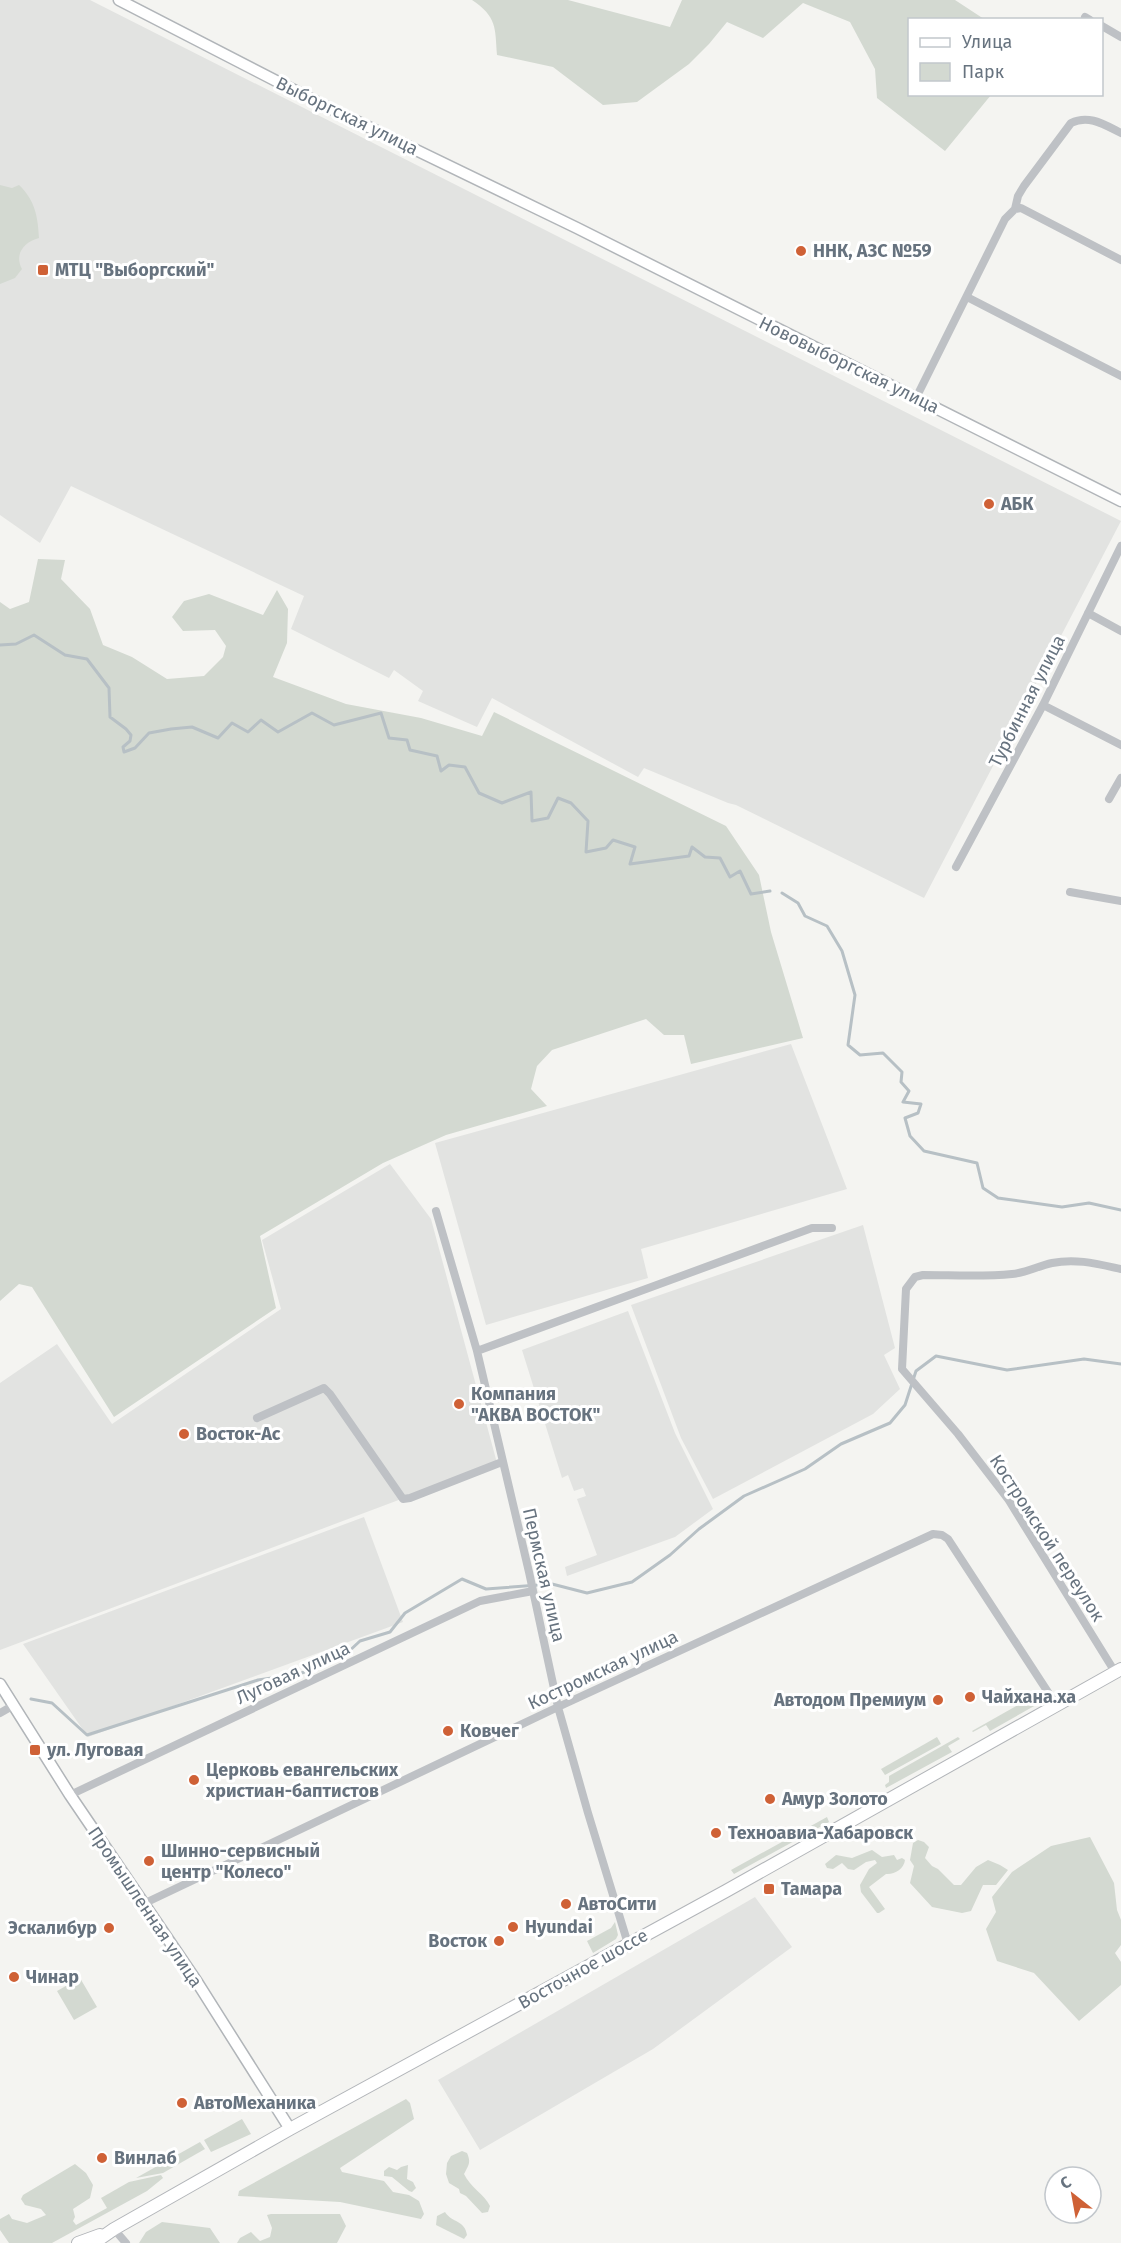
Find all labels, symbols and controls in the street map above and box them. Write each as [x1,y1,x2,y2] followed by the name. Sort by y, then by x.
[908,18,1103,96] legend
[962,31,1012,53] text: Улица
[962,61,1005,83] text: Парк
[272,72,422,160] street label: Выборгская улица
[813,240,932,262] place label: ННК, АЗС №59
[794,244,808,258] marker: ННК, АЗС №59
[55,259,215,281] place label: МТЦ "Выборгский"
[36,263,50,277] marker: МТЦ "Выборгский"
[755,312,943,418] street label: Нововыборгская улица
[1000,493,1034,515] place label: АБК
[982,497,996,511] marker: АБК
[984,631,1070,771] street label: Турбинная улица
[471,1383,601,1426] place label: Компания "АКВА ВОСТОК"
[452,1397,466,1411] marker: Компания "АКВА ВОСТОК"
[196,1423,281,1445] place label: Восток-Ас
[177,1427,191,1441] marker: Восток-Ас
[985,1450,1110,1626] street label: Костромской переулок
[518,1506,570,1644] street label: Пермская улица
[524,1626,682,1714] street label: Костромская улица
[233,1637,353,1709] street label: Луговая улица
[982,1686,1076,1708] place label: Чайхана.ха
[773,1689,926,1711] place label: Автодом Премиум
[963,1690,977,1704] marker: Чайхана.ха
[931,1693,945,1707] marker: Автодом Премиум
[460,1720,519,1742] place label: Ковчег
[441,1724,455,1738] marker: Ковчег
[46,1739,144,1761] place label: ул. Луговая
[28,1743,42,1757] marker: ул. Луговая
[205,1759,399,1802] place label: Церковь евангельских христиан-баптистов
[187,1773,201,1787] marker: Церковь евангельских христиан-баптистов
[781,1788,888,1810] place label: Амур Золото
[763,1792,777,1806] marker: Амур Золото
[83,1822,207,1992] street label: Промышленная улица
[728,1822,913,1844] place label: Техноавиа-Хабаровск
[709,1826,723,1840] marker: Техноавиа-Хабаровск
[161,1840,320,1883] place label: Шинно-сервисный центр "Колесо"
[142,1854,156,1868] marker: Шинно-сервисный центр "Колесо"
[781,1878,842,1900] place label: Тамара
[762,1882,776,1896] marker: Тамара
[577,1893,657,1915] place label: АвтоСити
[559,1897,573,1911] marker: АвтоСити
[525,1916,593,1938] place label: Hyundai
[8,1917,97,1939] place label: Эскалибур
[506,1920,520,1934] marker: Hyundai
[102,1921,116,1935] marker: Эскалибур
[514,1924,652,2014] street label: Восточное шоссе
[428,1930,487,1952] place label: Восток
[492,1934,506,1948] marker: Восток
[26,1966,79,1988] place label: Чинар
[7,1970,21,1984] marker: Чинар
[193,2092,316,2114] place label: АвтоМеханика
[175,2096,189,2110] marker: АвтоМеханика
[114,2147,177,2169] place label: Винлаб
[95,2151,109,2165] marker: Винлаб
[1043,2165,1103,2225] north arrow
[1057,2172,1075,2193] text: С

